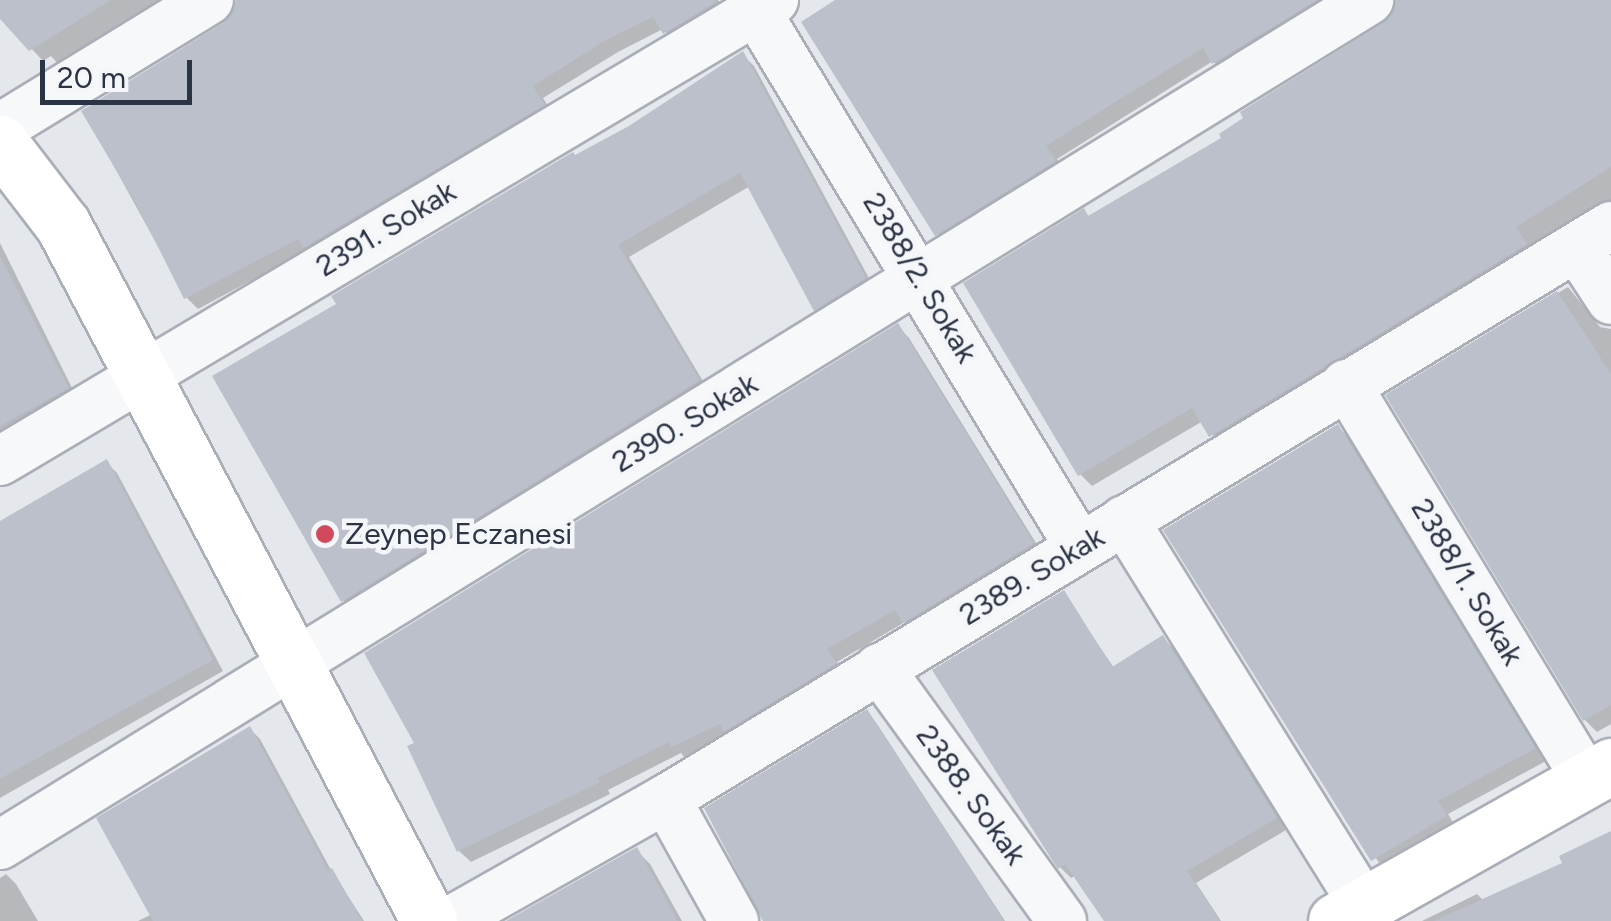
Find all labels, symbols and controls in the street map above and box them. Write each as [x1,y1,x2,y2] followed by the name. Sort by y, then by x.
[45,40,198,102] scale bar
[57,59,126,96] text: 20 m
[310,173,462,285] street label: 2391. Sokak
[855,186,985,370] street label: 2388/2. Sokak
[606,366,764,480] street label: 2390. Sokak
[1403,492,1531,672] street label: 2388/1. Sokak
[345,516,572,552] place label: Zeynep Eczanesi
[953,519,1111,633] street label: 2389. Sokak
[314,523,336,545] marker: Zeynep Eczanesi
[908,718,1034,872] street label: 2388. Sokak

